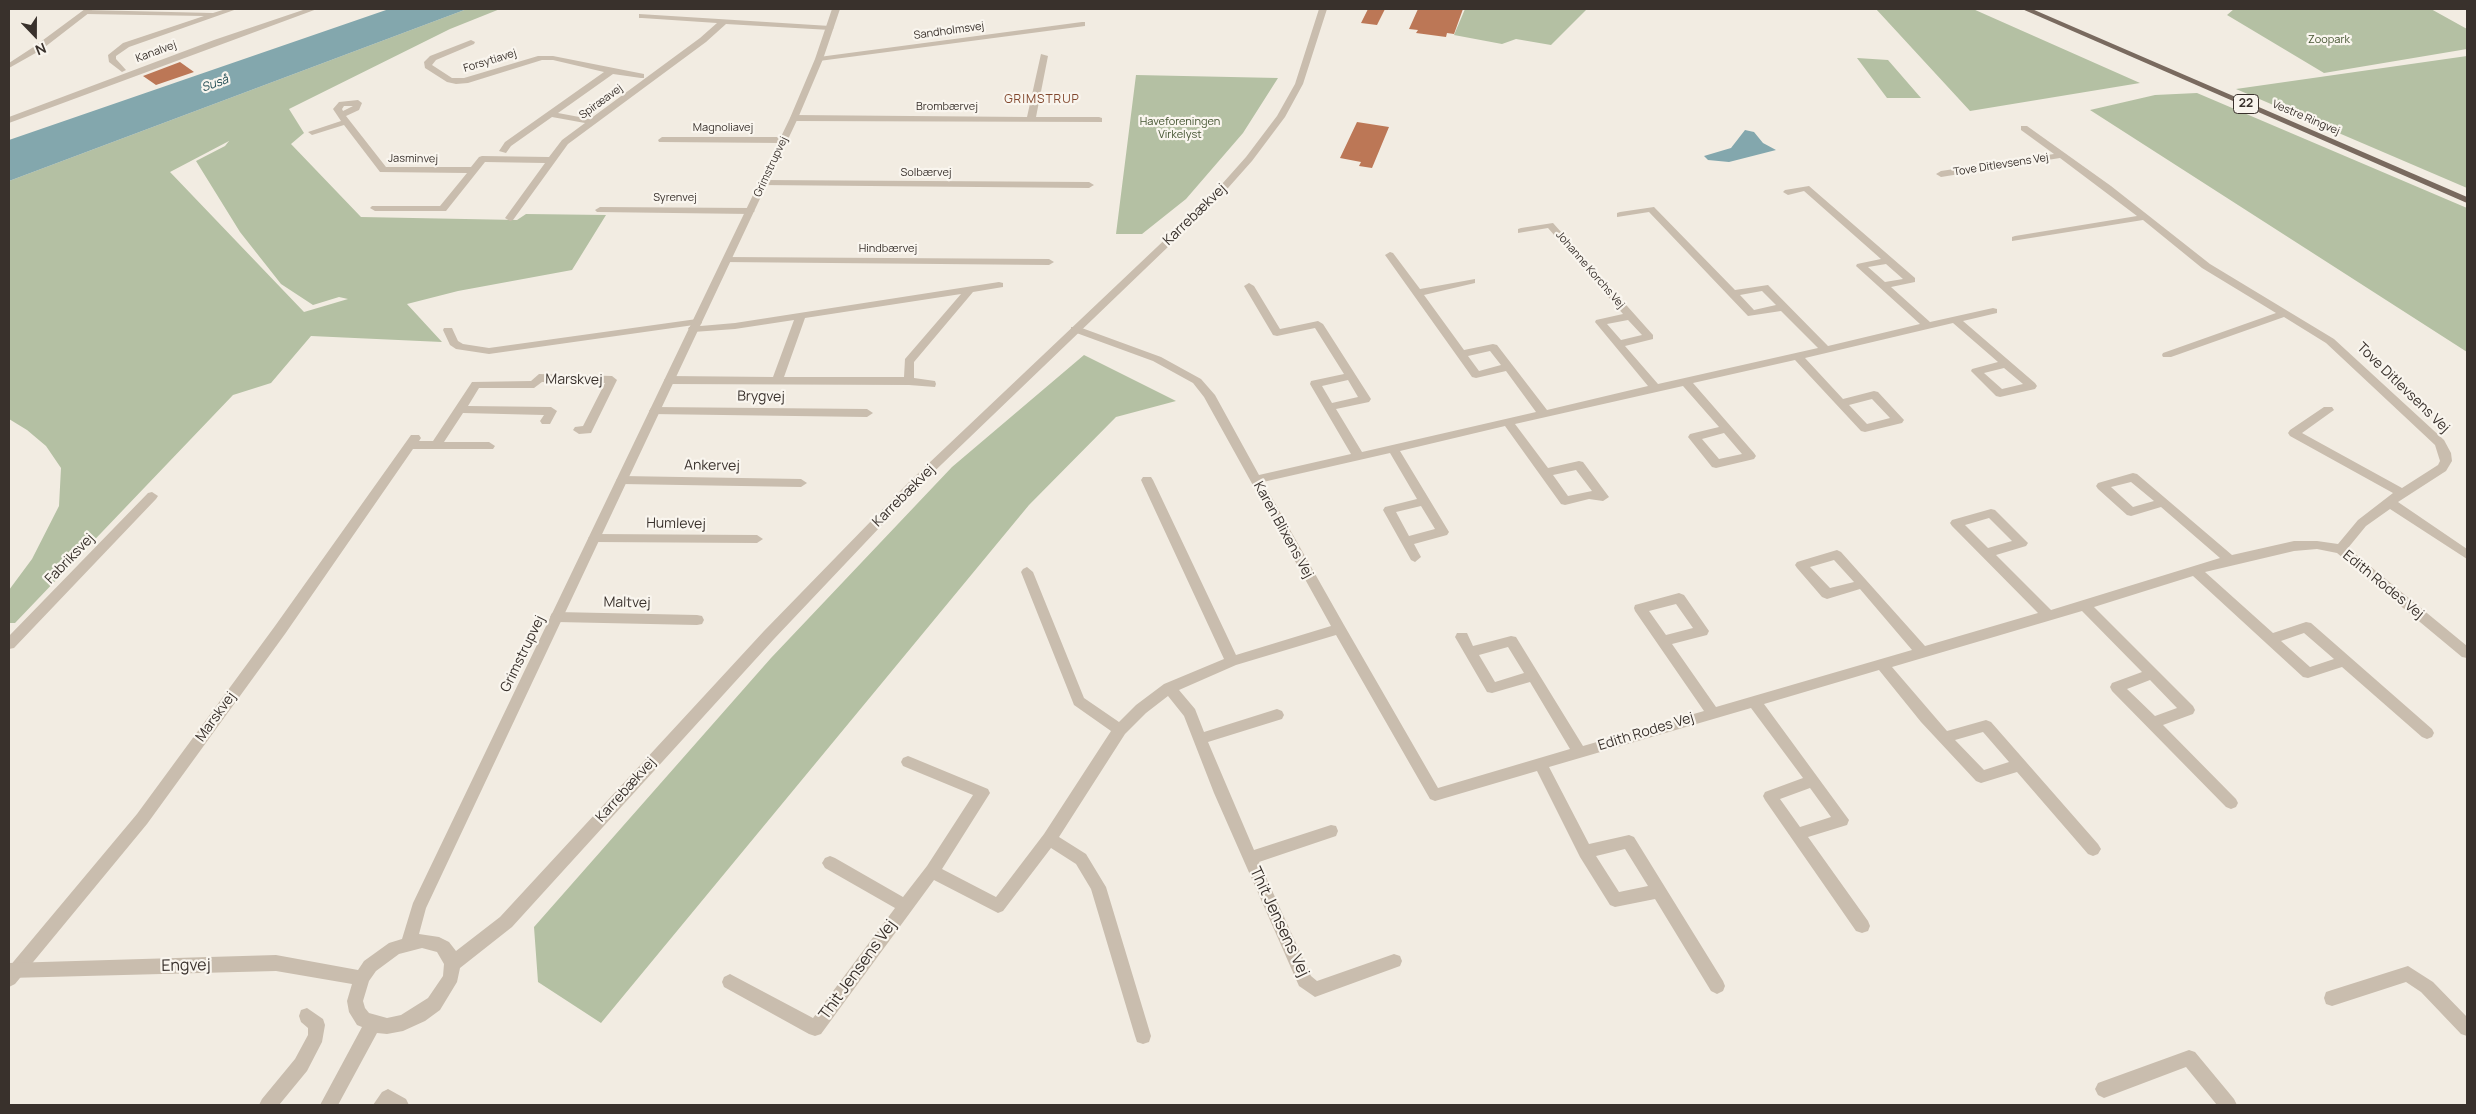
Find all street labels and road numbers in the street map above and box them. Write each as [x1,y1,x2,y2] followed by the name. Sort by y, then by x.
[913,20,985,42] street label: Sandholmsvej
[134,39,178,65] street label: Kanalvej
[462,47,518,75] street label: Forsytiavej
[577,82,625,122] street label: Spiræavej
[2234,95,2258,114] road number: 22
[2270,98,2342,138] street label: Vestre Ringvej
[916,100,978,114] street label: Brombærvej
[693,121,753,135] street label: Magnoliavej
[751,135,791,199] street label: Grimstrupvej
[1952,151,2050,179] street label: Tove Ditlevsens Vej
[388,152,438,166] street label: Jasminvej
[900,166,952,180] street label: Solbærvej
[1160,181,1230,249] street label: Karrebækvej
[653,191,697,205] street label: Syrenvej
[1553,229,1627,311] street label: Johanne Korchs Vej
[859,242,917,256] street label: Hindbærvej
[2353,339,2453,437] street label: Tove Ditlevsens Vej
[545,371,603,389] street label: Marskvej
[737,388,785,406] street label: Brygvej
[684,457,740,475] street label: Ankervej
[869,461,939,531] street label: Karrebækvej
[1249,479,1317,581] street label: Karen Blixens Vej
[646,515,706,533] street label: Humlevej
[42,530,98,588] street label: Fabriksvej
[2339,547,2427,623] street label: Edith Rodes Vej
[603,594,651,612] street label: Maltvej
[497,613,549,695] street label: Grimstrupvej
[192,689,240,745] street label: Marskvej
[1596,709,1696,755] street label: Edith Rodes Vej
[593,754,659,826] street label: Karrebækvej
[1245,864,1313,980] street label: Thit Jensens Vej
[815,916,901,1024] street label: Thit Jensens Vej
[161,956,211,976] street label: Engvej

